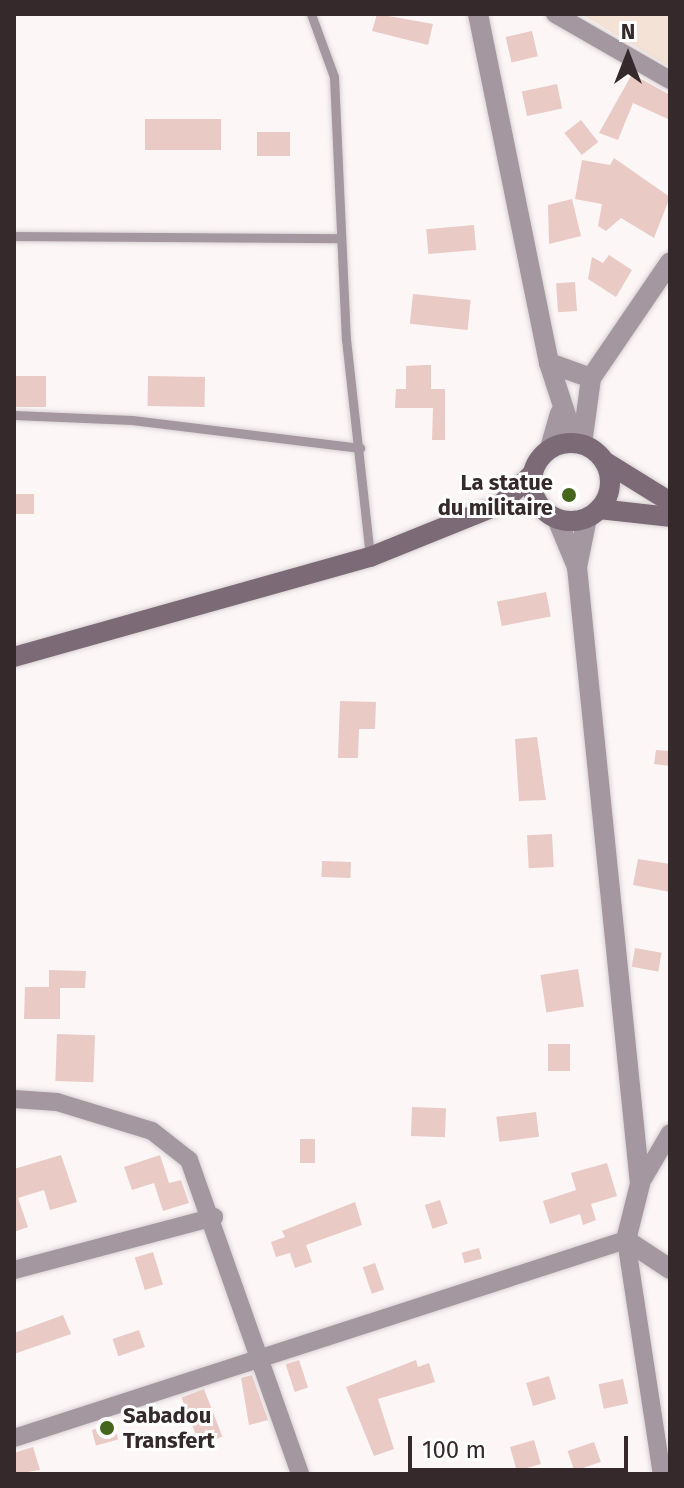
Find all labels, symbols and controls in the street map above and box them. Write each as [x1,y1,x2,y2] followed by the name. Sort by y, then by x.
[588,16,668,96] north arrow
[621,18,635,45] text: N
[438,469,553,520] place label: La statue du militaire
[560,486,578,504] marker: La statue du militaire
[123,1402,215,1454] place label: Sabadou Transfert
[98,1419,116,1437] marker: Sabadou Transfert
[412,1420,632,1470] scale bar
[422,1436,486,1464] text: 100 m

